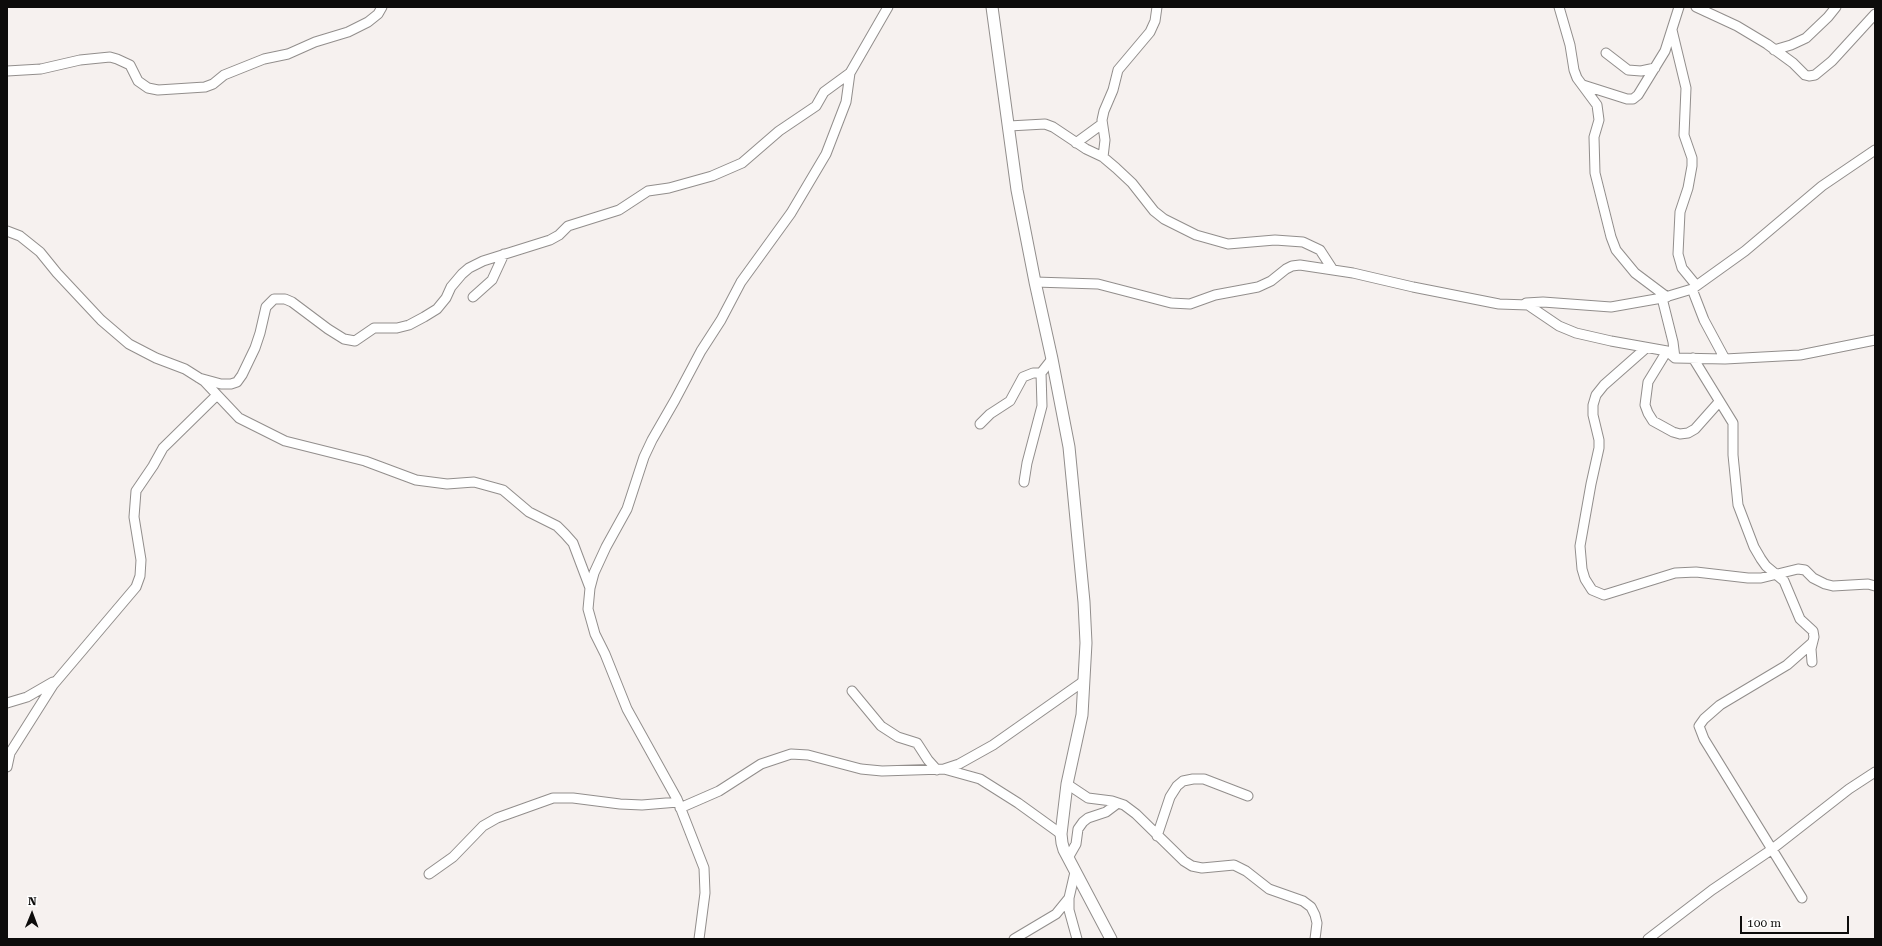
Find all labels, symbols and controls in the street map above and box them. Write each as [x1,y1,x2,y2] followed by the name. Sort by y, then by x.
[12,894,52,934] north arrow
[28,895,37,908] text: N
[1742,908,1851,934] scale bar
[1747,916,1781,930] text: 100 m

